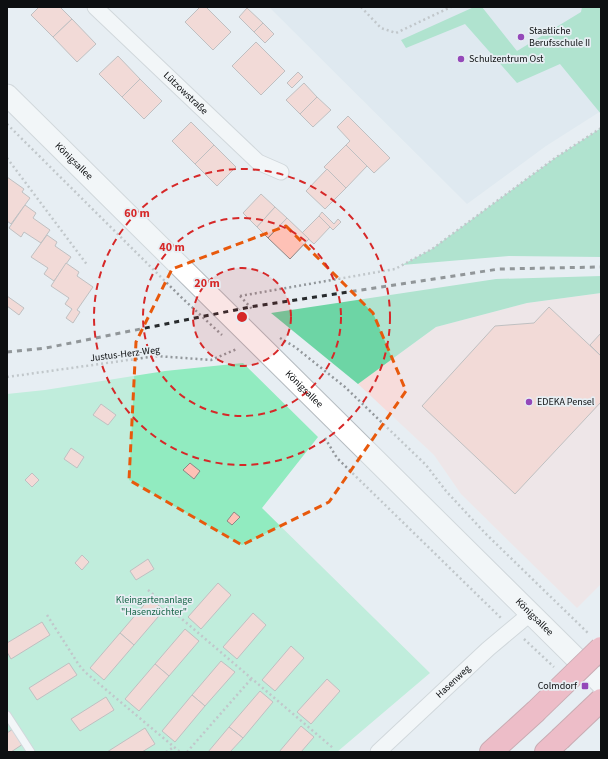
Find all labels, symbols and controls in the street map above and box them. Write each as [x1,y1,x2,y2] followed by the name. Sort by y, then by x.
[529,24,590,50] place label: Staatliche Berufsschule II
[516,32,526,42] marker: Staatliche Berufsschule II
[469,52,544,66] place label: Schulzentrum Ost
[456,54,466,64] marker: Schulzentrum Ost
[160,69,211,118] street label: Lützowstraße
[52,139,96,183] street label: Königsallee
[124,205,150,222] text: 60 m
[159,239,185,256] text: 40 m
[194,275,220,292] text: 20 m
[235,310,249,324] centre of rings
[89,343,161,365] street label: Justus-Herz-Weg
[282,367,326,411] street label: Königsallee
[537,395,595,409] place label: EDEKA Pensel
[524,397,534,407] marker: EDEKA Pensel
[116,593,192,619] park label: Kleingartenanlage "Hasenzüchter"
[512,595,556,639] street label: Königsallee
[433,662,474,702] street label: Hasenweg
[538,679,578,693] place label: Colmdorf
[580,681,590,691] marker: Colmdorf

